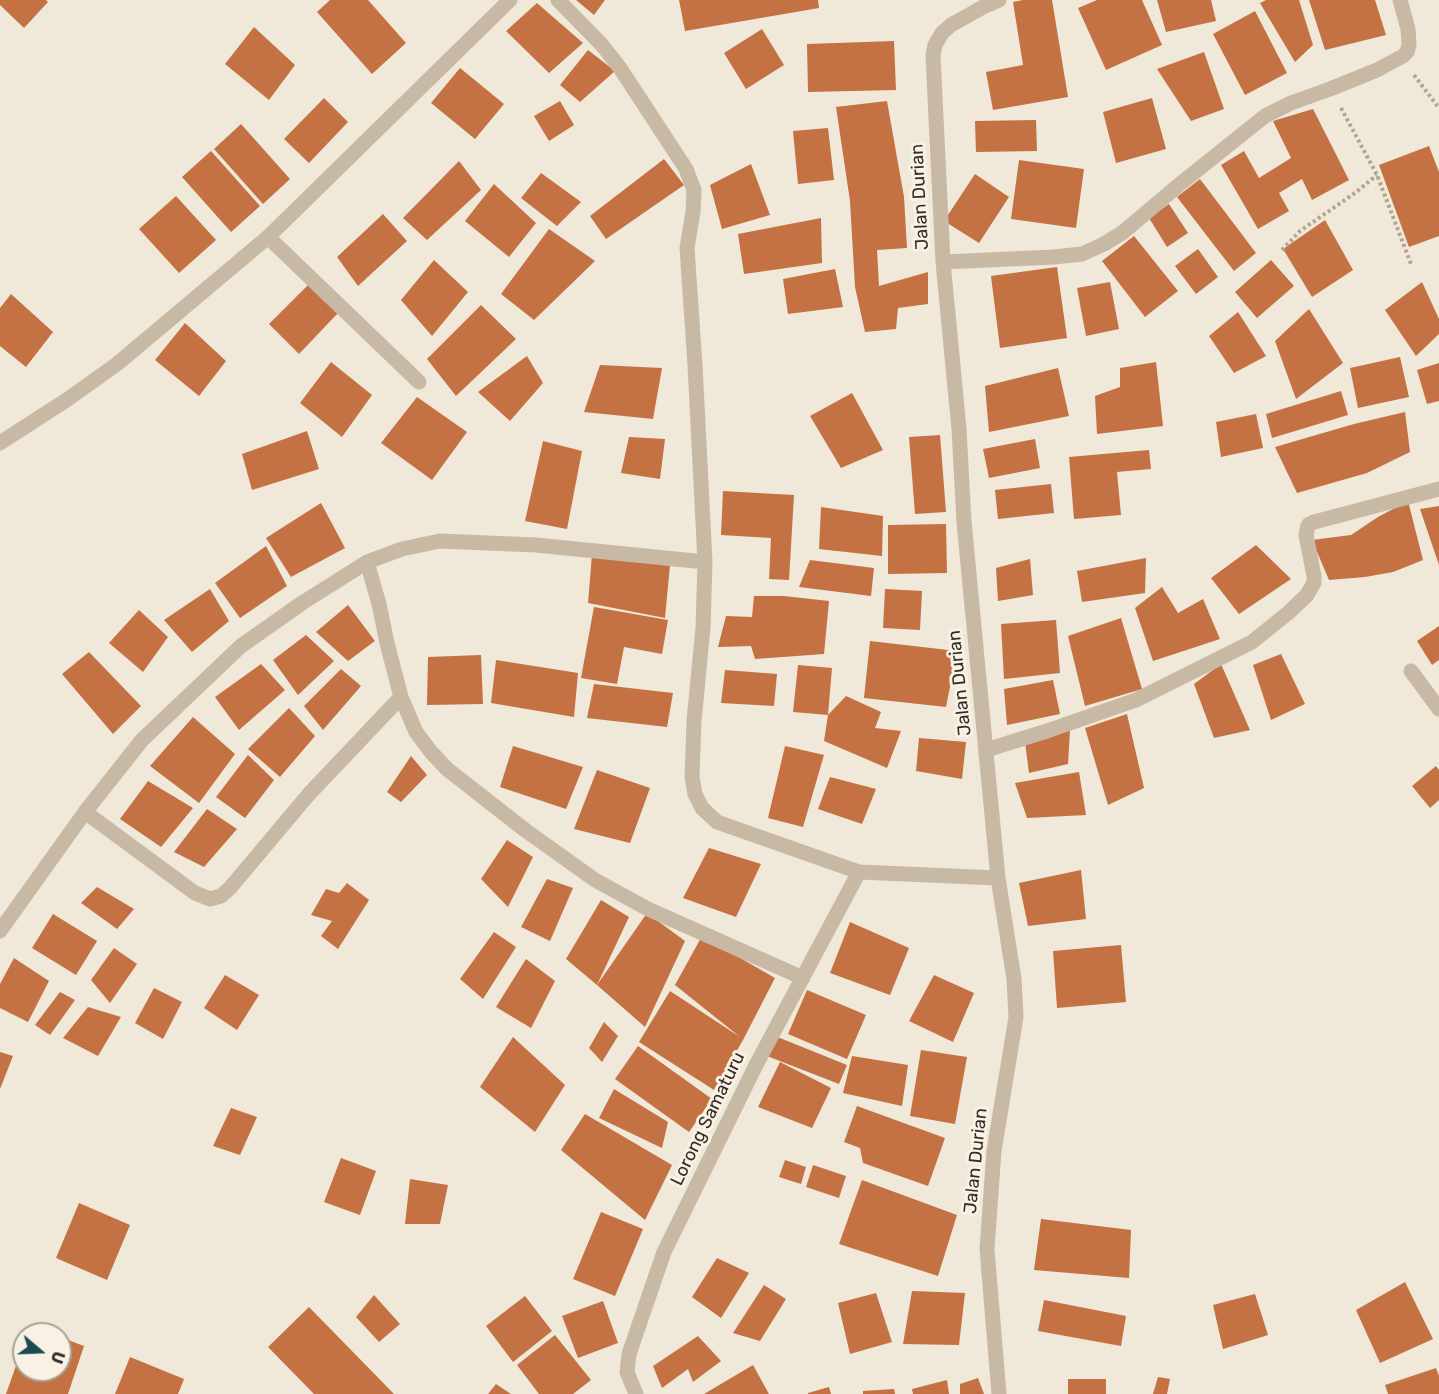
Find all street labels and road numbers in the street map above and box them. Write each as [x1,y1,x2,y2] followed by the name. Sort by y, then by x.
[906,143,934,251] street label: Jalan Durian
[944,629,976,737] street label: Jalan Durian
[666,1049,750,1189] street label: Lorong Samaturu
[960,1107,992,1215] street label: Jalan Durian

